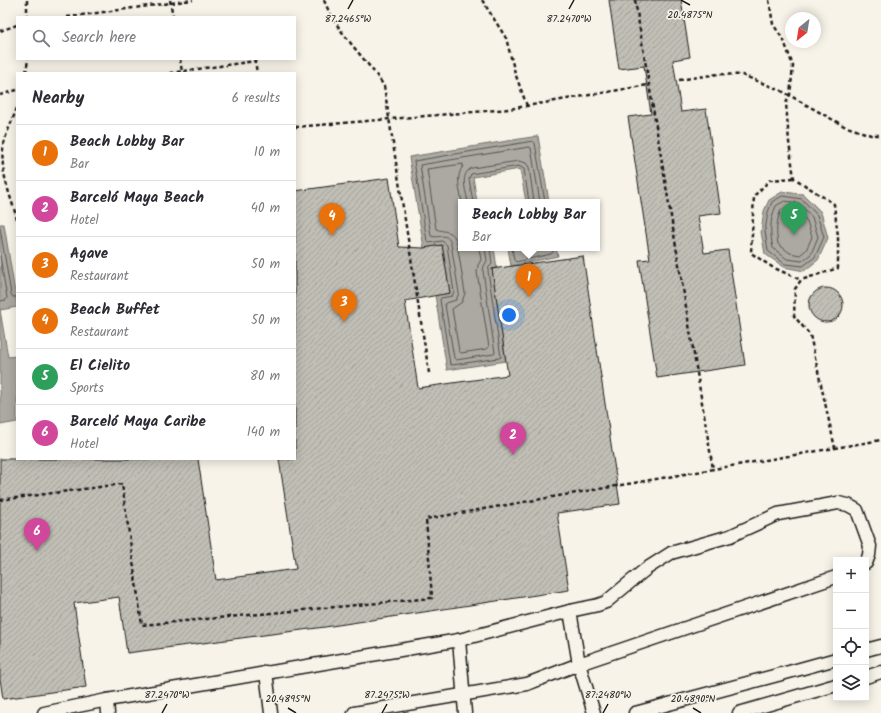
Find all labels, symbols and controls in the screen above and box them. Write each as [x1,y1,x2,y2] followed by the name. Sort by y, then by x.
[668,7,713,23] text: 20.4875°N
[325,11,371,27] text: 87.2465°W
[546,11,592,27] text: 87.2470°W
[785,12,821,48] north arrow
[16,16,296,60] search box
[62,26,136,50] text: Search here
[30,27,52,49] icon: search
[32,85,84,112] text: Nearby
[232,88,280,109] text: 6 results
[70,130,184,154] text: Beach Lobby Bar
[43,142,47,163] text: 1
[254,142,280,163] text: 10 m
[70,154,89,175] text: Bar
[70,186,204,210] text: Barceló Maya Beach
[41,198,49,219] text: 2
[251,198,280,219] text: 40 m
[458,199,600,251] popup
[781,202,807,235] pin: 5
[319,203,345,236] pin: 4
[472,203,586,227] text: Beach Lobby Bar
[70,210,99,231] text: Hotel
[472,227,491,248] text: Bar
[70,242,108,266] text: Agave
[41,254,49,275] text: 3
[251,254,280,275] text: 50 m
[516,264,542,297] pin: 1
[70,266,129,287] text: Restaurant
[331,289,357,322] pin: 3
[70,298,160,322] text: Beach Buffet
[499,305,519,325] your location
[41,310,49,331] text: 4
[251,310,280,331] text: 50 m
[70,322,129,343] text: Restaurant
[70,354,130,378] text: El Cielito
[42,366,48,387] text: 5
[250,366,280,387] text: 80 m
[70,378,104,399] text: Sports
[70,410,206,434] text: Barceló Maya Caribe
[41,422,49,443] text: 6
[247,422,280,443] text: 140 m
[500,422,526,455] pin: 2
[70,434,99,455] text: Hotel
[24,518,50,551] pin: 6
[833,557,869,701] map controls
[833,557,869,593] button: +
[833,593,869,629] button: −
[833,629,869,665] button: locate
[833,665,869,701] button: layers
[144,687,190,703] text: 87.2470°W
[364,687,410,703] text: 87.2475°W
[585,687,631,703] text: 87.2480°W
[265,691,311,707] text: 20.4895°N
[671,691,716,707] text: 20.4890°N

